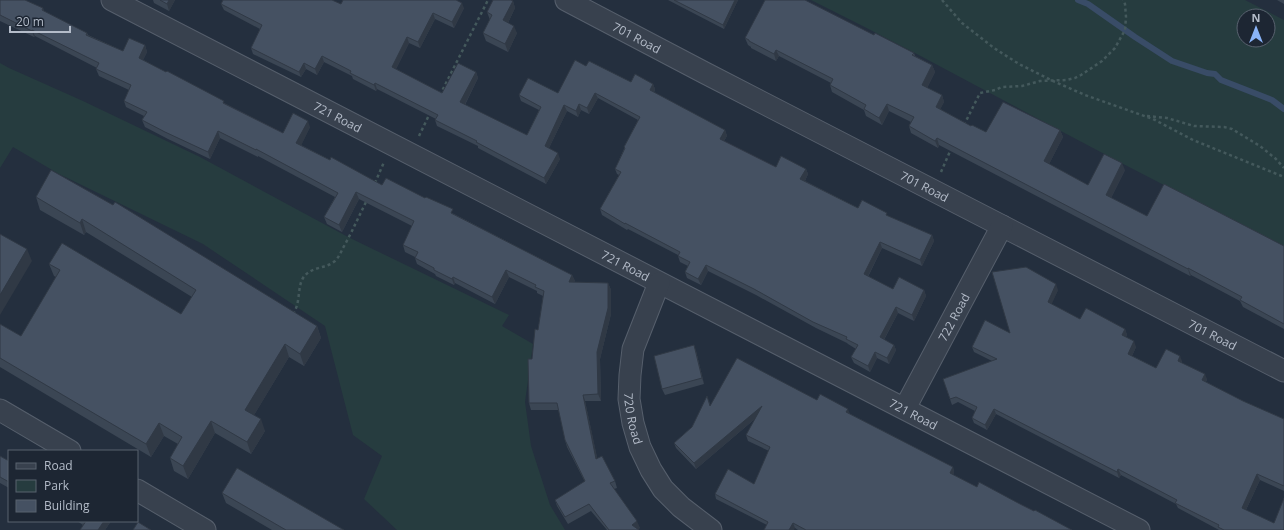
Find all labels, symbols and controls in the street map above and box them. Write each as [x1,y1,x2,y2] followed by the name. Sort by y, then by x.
[10,8,70,34] scale bar
[1236,8,1276,48] north arrow
[1252,10,1260,25] text: N
[16,13,44,30] text: 20 m
[610,17,664,57] street label: 701 Road
[311,97,365,136] street label: 721 Road
[897,166,952,206] street label: 701 Road
[598,246,653,285] street label: 721 Road
[934,290,973,344] street label: 722 Road
[1186,315,1240,354] street label: 701 Road
[620,392,647,446] street label: 720 Road
[886,394,941,433] street label: 721 Road
[8,450,138,522] legend
[44,457,73,474] text: Road
[44,477,70,494] text: Park
[44,497,90,514] text: Building

